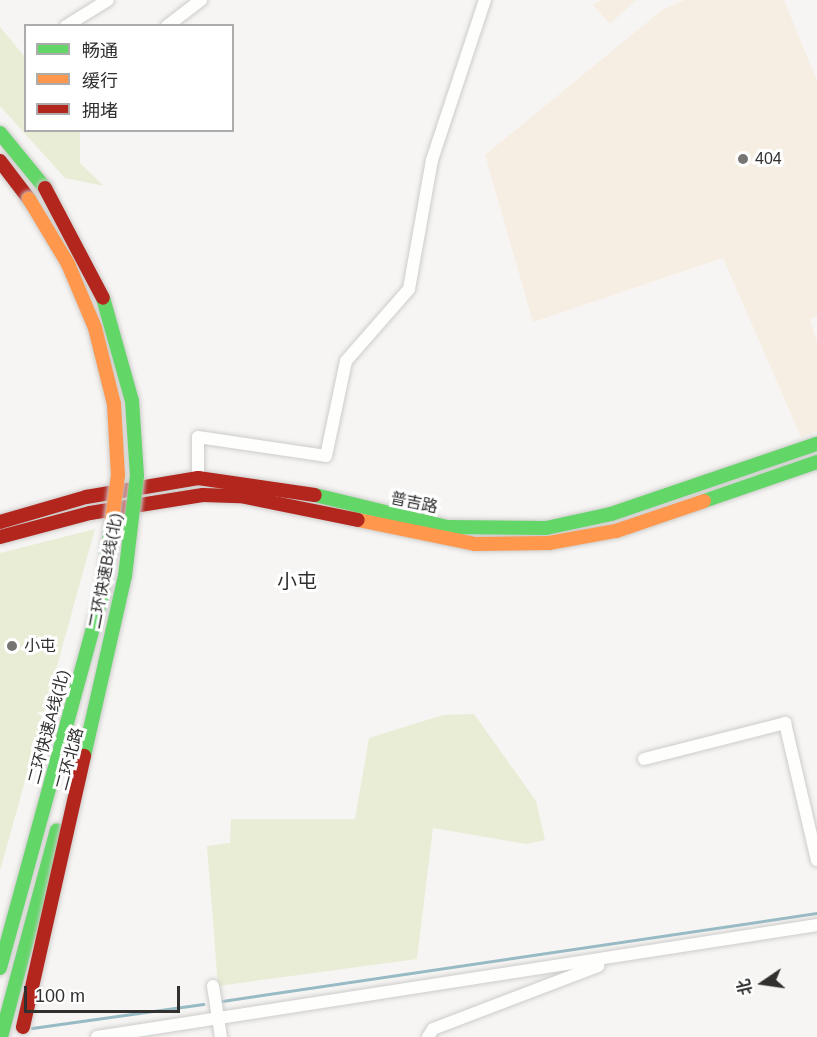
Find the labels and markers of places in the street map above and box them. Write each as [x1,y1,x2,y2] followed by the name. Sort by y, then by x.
[755,149,782,169] place label: 404
[736,152,750,166] marker: 404
[24,636,56,656] place label: 小屯
[5,639,19,653] marker: 小屯

